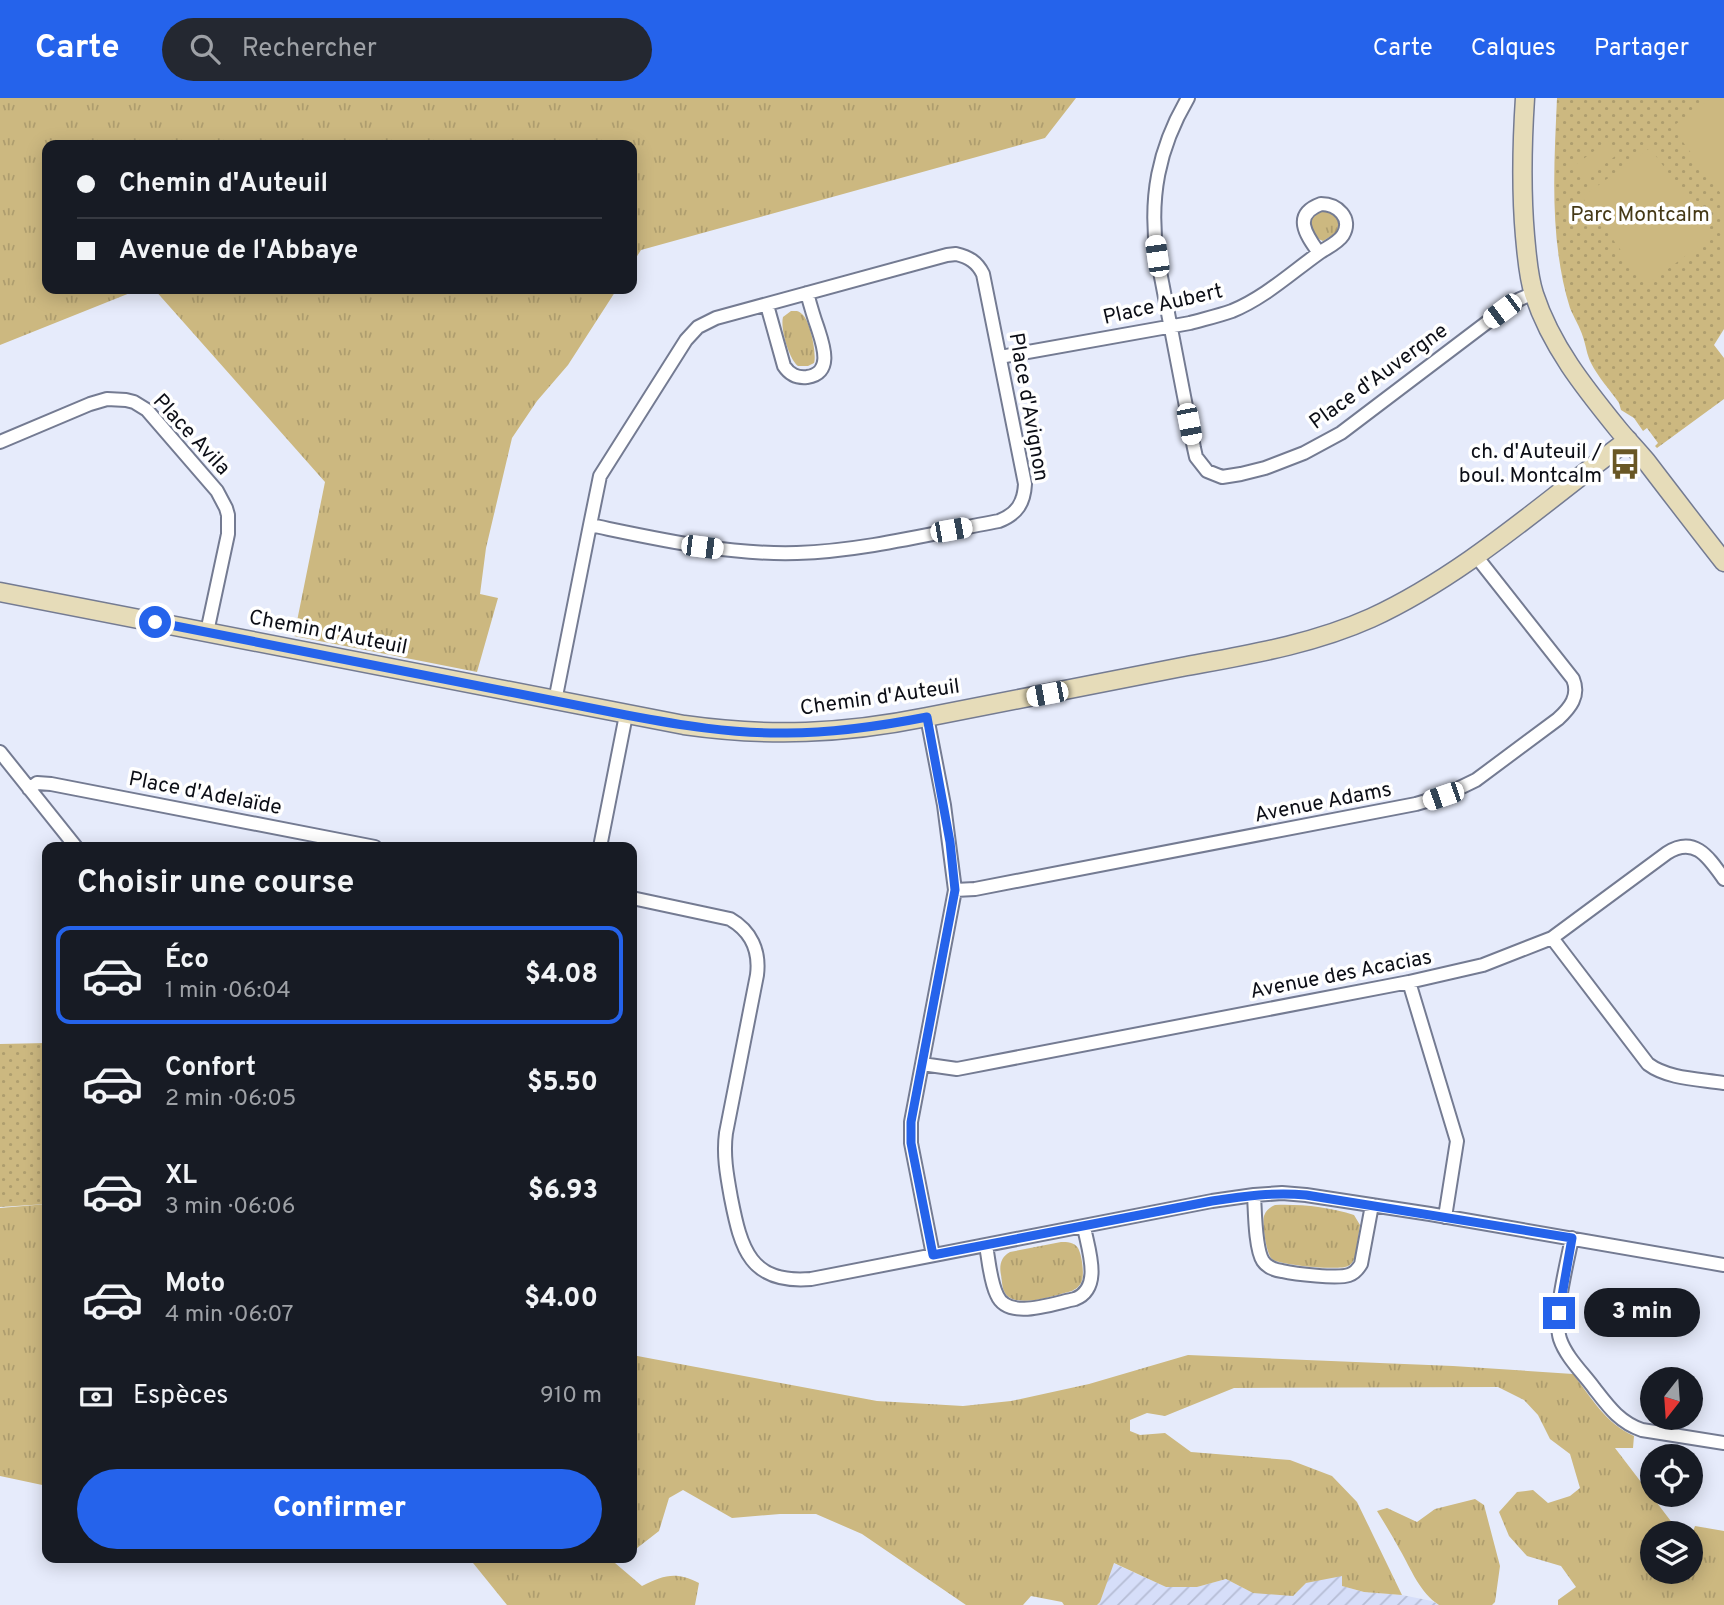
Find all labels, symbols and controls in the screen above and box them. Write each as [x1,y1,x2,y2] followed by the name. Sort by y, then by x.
[162,18,652,81] search box
[35,28,120,70] text: Carte
[186,30,224,68] icon: search
[242,33,377,66] text: Rechercher
[1373,34,1433,64] text: Carte
[1471,34,1556,64] text: Calques
[1594,34,1689,64] text: Partager
[119,168,328,201] text: Chemin d'Auteuil
[1570,202,1710,229] park label: Parc Montcalm
[1144,234,1171,278] car
[119,235,358,268] text: Avenue de l'Abbaye
[1100,278,1226,332] street label: Place Aubert
[1479,290,1526,332] car
[1304,318,1454,436] street label: Place d'Auvergne
[1002,331,1054,483] street label: Place d'Avignon
[146,388,236,482] street label: Place Avila
[1175,401,1204,447] car
[1459,439,1602,490] place label: ch. d'Auteuil / boul. Montcalm
[1608,447,1642,481] bus stop icon: ch. d'Auteuil / boul. Montcalm
[929,516,974,544] car
[680,534,725,560] car
[246,604,410,662] street label: Chemin d'Auteuil
[139,606,171,638] route start
[798,673,962,723] street label: Chemin d'Auteuil
[1025,680,1070,708] car
[126,766,284,822] street label: Place d'Adelaïde
[1252,776,1394,830] street label: Avenue Adams
[1420,779,1467,813] car
[77,864,354,904] text: Choisir une course
[81,944,144,1007] icon: car
[165,944,209,977] text: Éco
[1248,944,1434,1006] street label: Avenue des Acacias
[525,959,598,992] text: $4.08
[165,977,291,1006] text: 1 min · 06:04
[81,1052,144,1115] icon: car
[165,1052,256,1085] text: Confort
[527,1067,598,1100] text: $5.50
[165,1085,296,1114] text: 2 min · 06:05
[81,1160,144,1223] icon: car
[165,1160,197,1193] text: XL
[528,1175,598,1208] text: $6.93
[165,1193,296,1222] text: 3 min · 06:06
[81,1268,144,1331] icon: car
[165,1268,225,1301] text: Moto
[524,1283,598,1316] text: $4.00
[1584,1288,1699,1338] callout: 3 min
[1543,1297,1575,1329] route end
[1612,1298,1672,1327] text: 3 min
[165,1301,294,1330] text: 4 min · 06:07
[1640,1367,1703,1430] north arrow
[1640,1367,1703,1584] map controls
[77,1378,115,1416] icon: cash
[133,1380,229,1413] text: Espèces
[540,1382,602,1411] text: 910 m
[1640,1444,1703,1507] button: locate
[77,1469,602,1549] button: Confirmer
[1640,1521,1703,1584] button: layers

